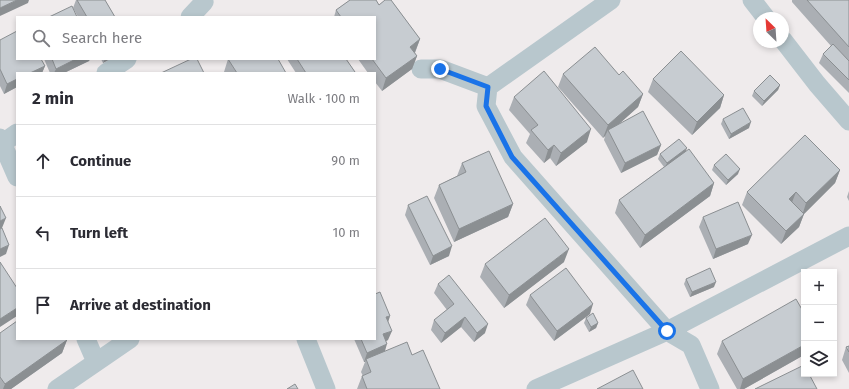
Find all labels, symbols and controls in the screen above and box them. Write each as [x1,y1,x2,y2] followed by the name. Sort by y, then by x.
[753,12,789,48] north arrow
[16,16,376,60] search box
[30,27,52,49] icon: search
[62,29,142,47] text: Search here
[431,60,449,78] route end
[32,88,74,109] text: 2 min
[288,91,360,106] text: Walk · 100 m
[32,150,54,172] icon: ahead
[70,152,131,170] text: Continue
[331,153,360,168] text: 90 m
[32,222,54,244] icon: left
[70,224,128,242] text: Turn left
[333,225,360,240] text: 10 m
[801,269,837,377] map controls
[801,269,837,305] button: +
[32,294,54,316] icon: arrive
[70,296,211,314] text: Arrive at destination
[801,305,837,341] button: −
[658,322,676,340] route start
[801,341,837,377] button: layers

